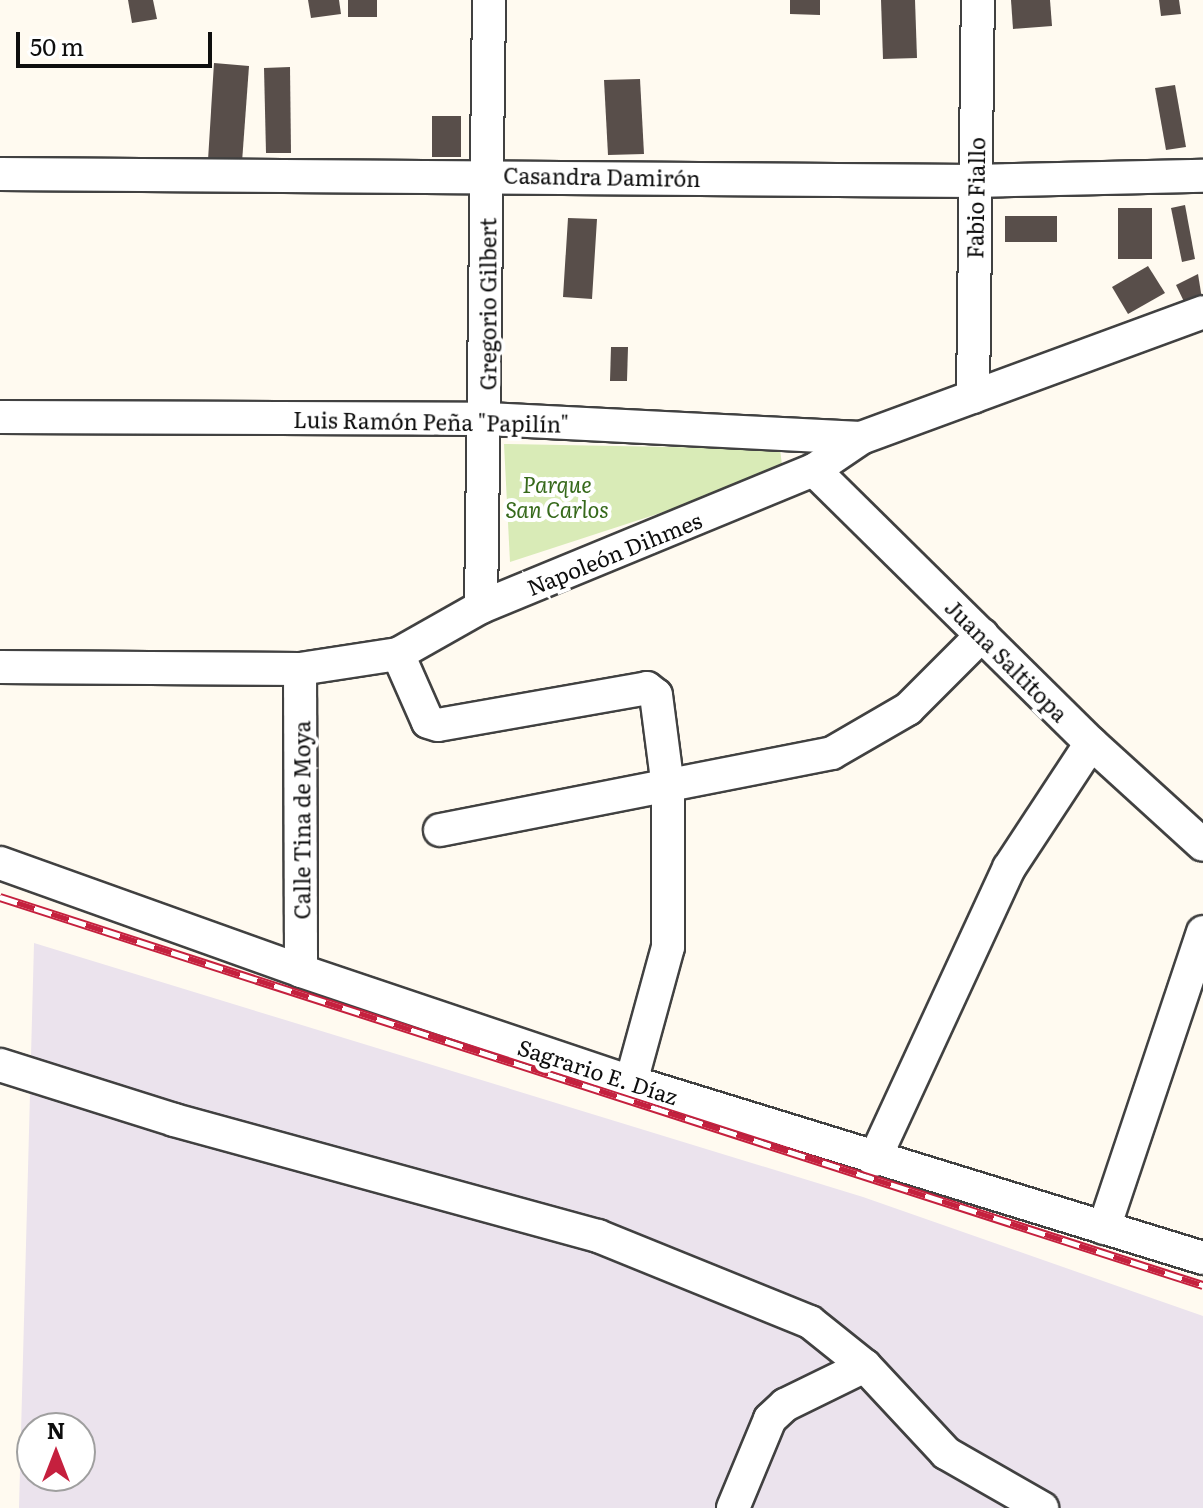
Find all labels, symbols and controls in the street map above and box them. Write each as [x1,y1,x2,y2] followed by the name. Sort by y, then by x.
[20,16,216,66] scale bar
[30,28,84,63] text: 50 m
[961,137,989,259] street label: Fabio Fiallo
[503,161,701,191] street label: Casandra Damirón
[474,218,500,390] street label: Gregorio Gilbert
[293,405,569,437] street label: Luis Ramón Peña "Papilín"
[505,470,609,522] park label: Parque San Carlos
[523,506,705,600] street label: Napoleón Dihmes
[940,593,1074,727] street label: Juana Saltitopa
[288,721,314,919] street label: Calle Tina de Moya
[515,1033,681,1109] street label: Sagrario E. Díaz
[16,1412,96,1492] north arrow
[47,1413,65,1446] text: N

